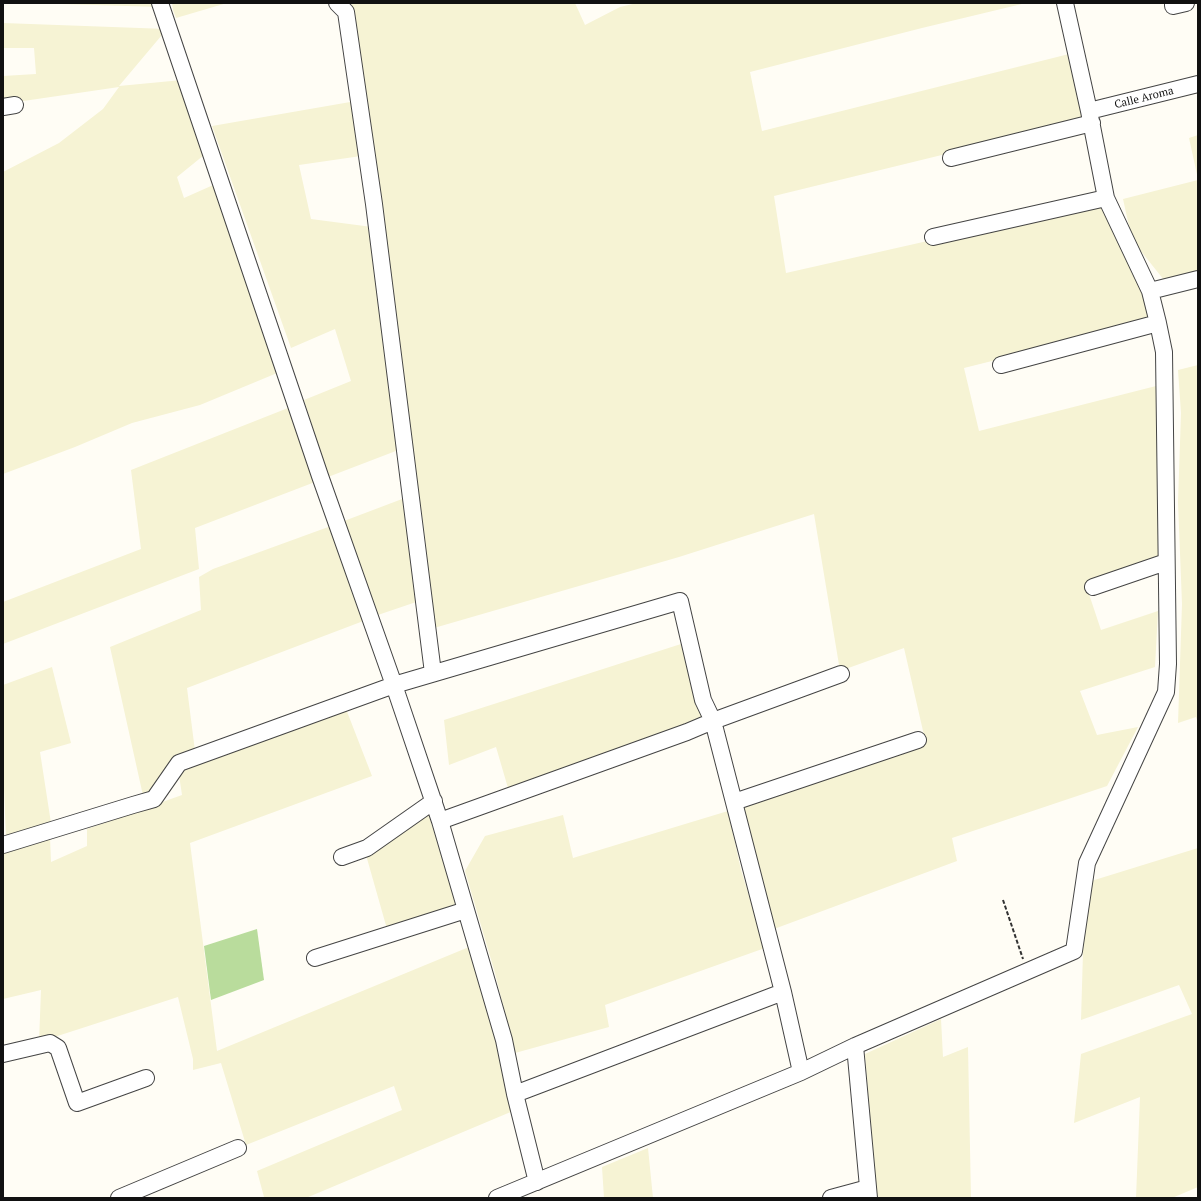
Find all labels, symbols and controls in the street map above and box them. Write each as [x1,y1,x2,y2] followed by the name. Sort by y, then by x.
[1113,84,1175,112] street label: Calle Aroma

